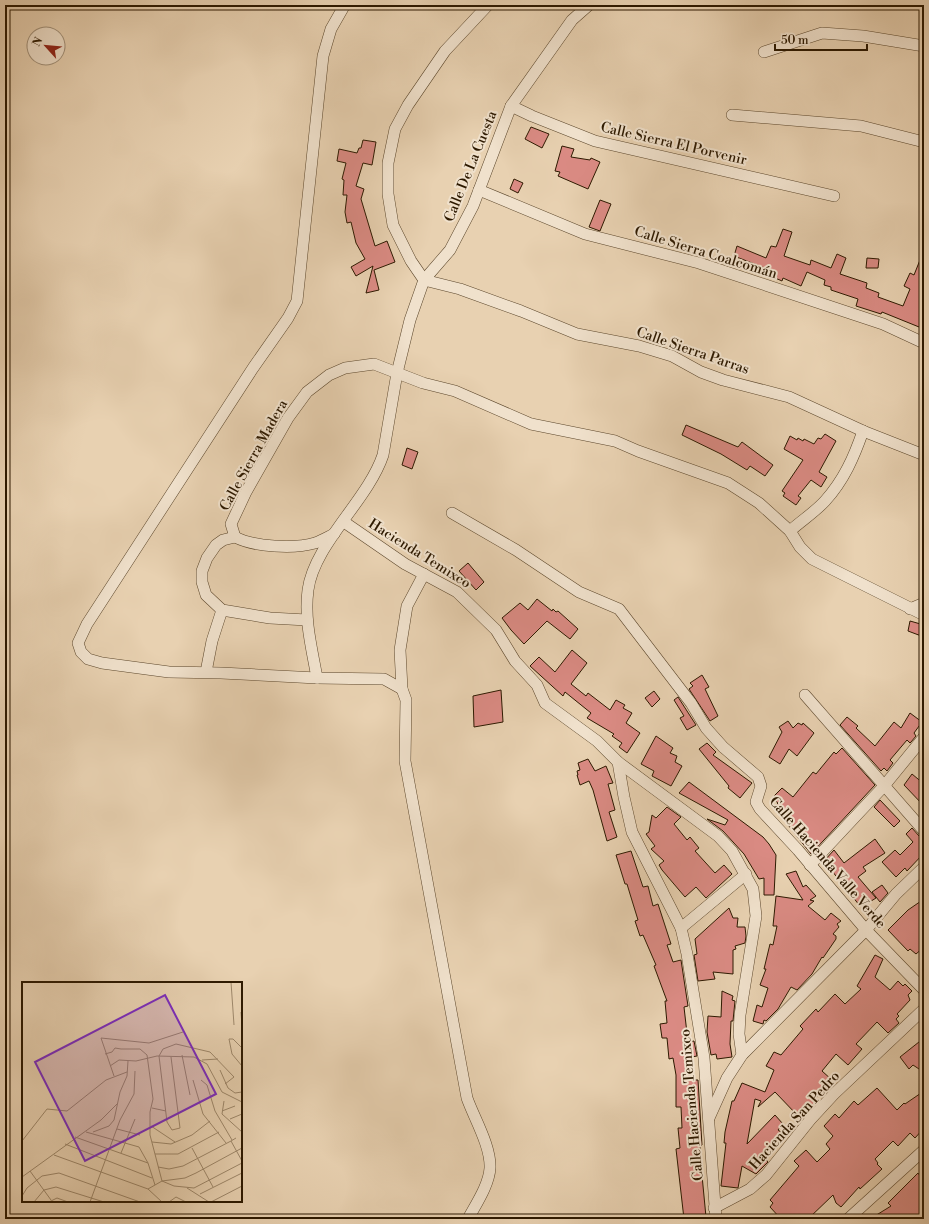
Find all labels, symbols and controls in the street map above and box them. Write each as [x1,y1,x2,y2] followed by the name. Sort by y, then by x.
[26,26,66,66] north arrow
[775,26,867,52] scale bar
[781,33,809,48] text: 50 m
[30,35,46,49] text: N
[440,107,502,225] street label: Calle De La Cuesta
[599,118,749,170] street label: Calle Sierra El Porvenir
[632,223,780,283] street label: Calle Sierra Coalcomán
[634,323,752,379] street label: Calle Sierra Parras
[216,396,292,514] street label: Calle Sierra Madera
[365,515,474,593] street label: Hacienda Temixco
[765,793,890,932] street label: Calle Hacienda Valle Verde
[22,982,242,1202] inset map
[676,1028,708,1182] street label: Calle Hacienda Temixco
[746,1067,844,1174] street label: Hacienda San Pedro

